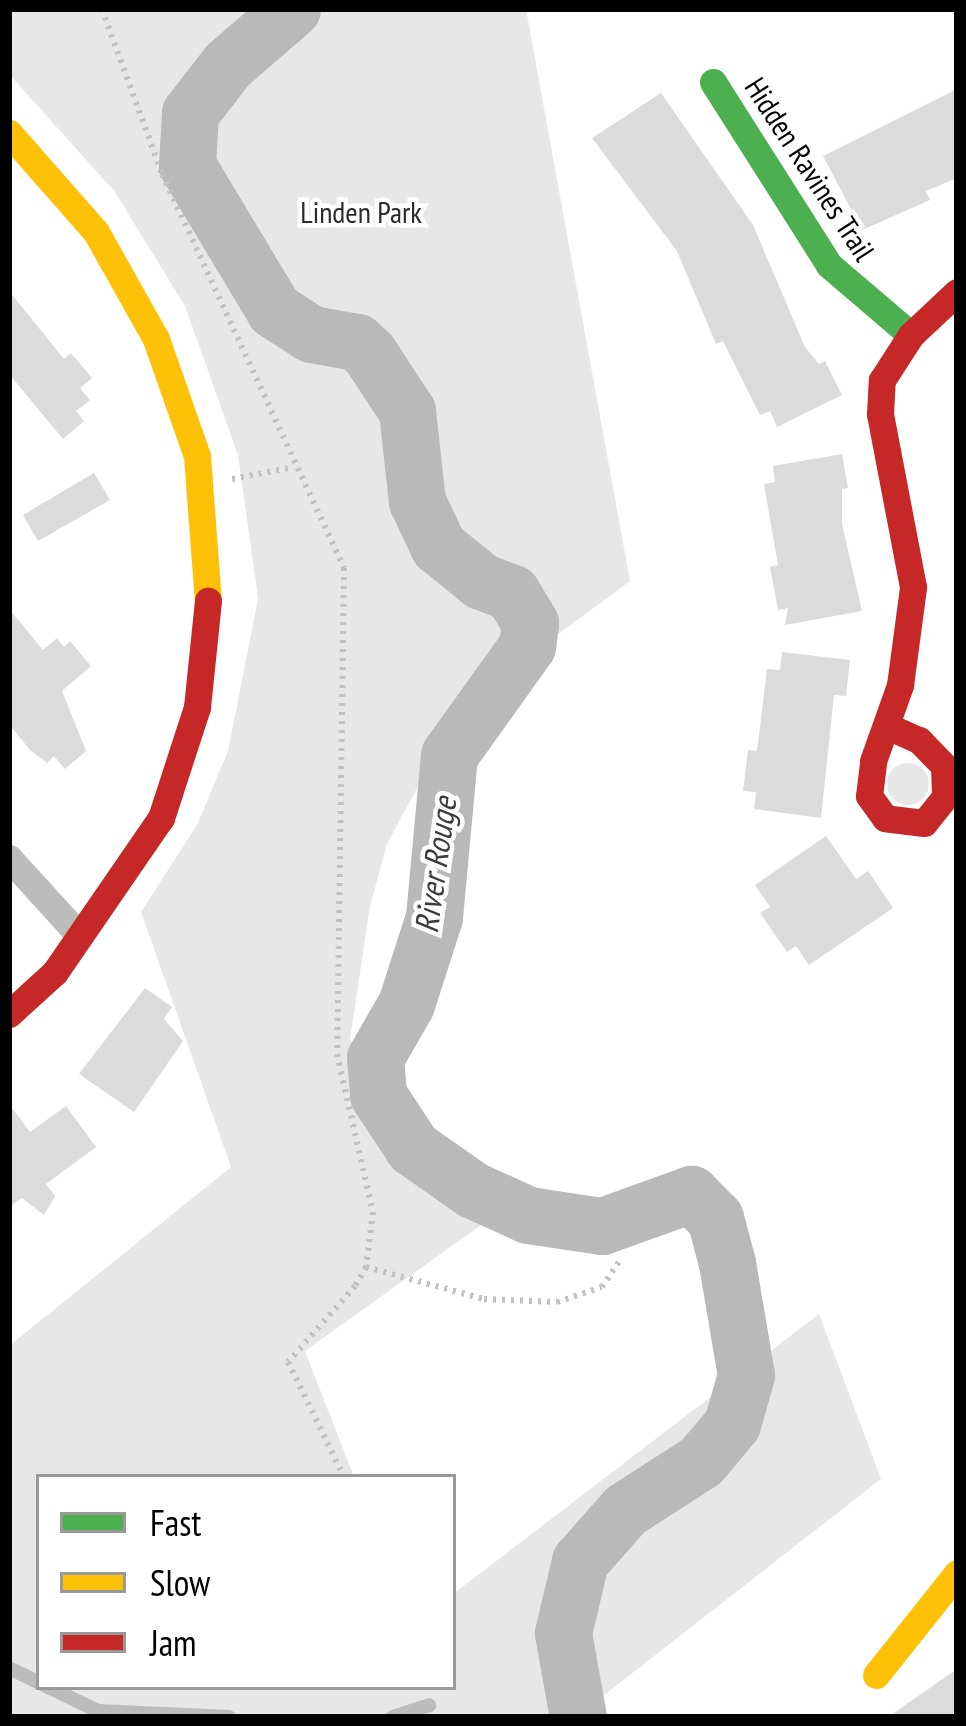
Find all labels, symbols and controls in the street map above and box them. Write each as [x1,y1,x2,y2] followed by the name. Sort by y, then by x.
[737,70,883,268] street label: Hidden Ravines Trail
[300,194,422,230] park label: Linden Park
[406,795,464,935] water label: River Rouge
[36,1474,456,1690] legend
[150,1499,201,1546] text: Fast
[150,1559,210,1606] text: Slow
[150,1619,197,1666] text: Jam

